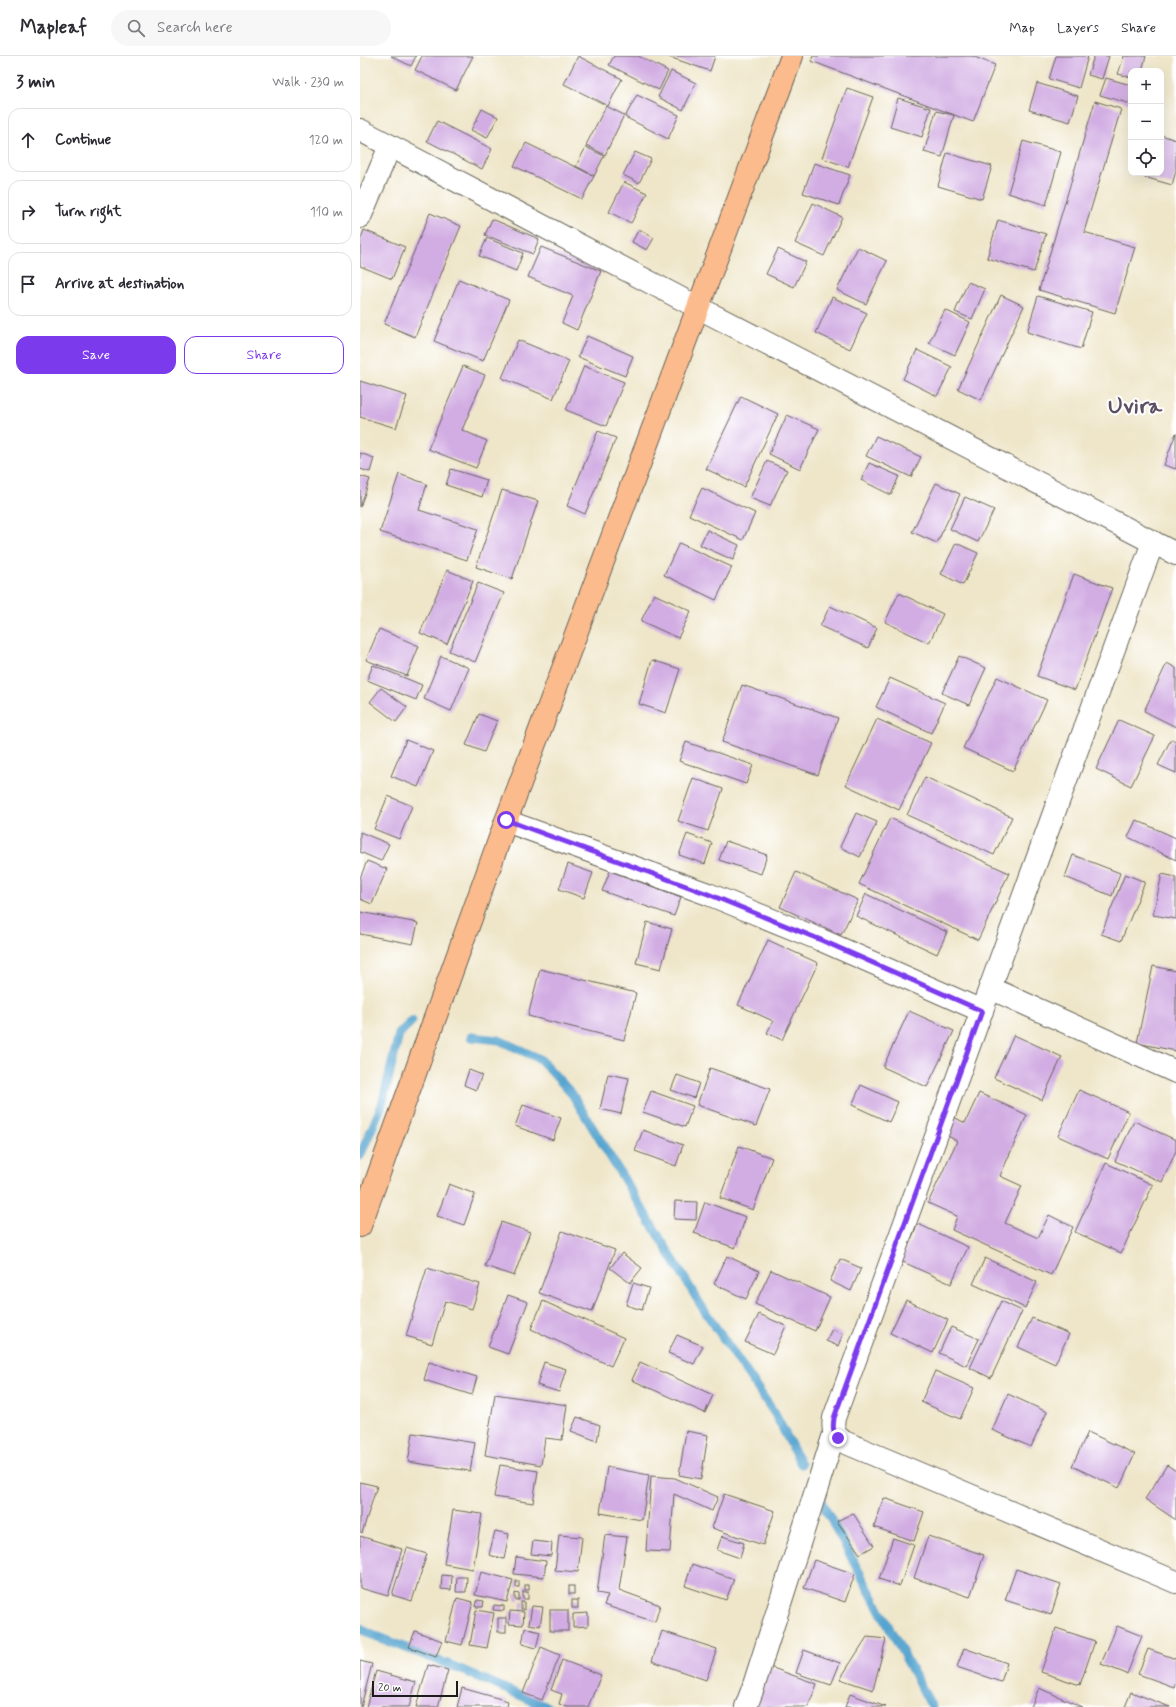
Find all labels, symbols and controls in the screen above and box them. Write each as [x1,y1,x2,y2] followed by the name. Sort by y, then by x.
[111,10,391,46] search box
[20,15,87,40] text: Mapleaf
[125,17,147,39] icon: search
[157,18,233,38] text: Search here
[1009,19,1035,37] text: Map
[1057,19,1099,37] text: Layers
[1121,19,1156,37] text: Share
[1128,68,1164,176] map controls
[1128,68,1164,104] button: +
[16,71,55,93] text: 3 min
[272,74,344,91] text: Walk · 230 m
[1128,104,1164,140] button: −
[17,129,39,151] icon: ahead
[55,130,111,150] text: Continue
[309,132,343,149] text: 120 m
[1128,140,1164,176] button: locate
[17,201,39,223] icon: right
[55,202,122,222] text: Turn right
[310,204,343,221] text: 110 m
[17,273,39,295] icon: arrive
[55,274,184,294] text: Arrive at destination
[16,336,176,374] button: Save
[184,336,344,374] button: Share
[1108,392,1163,422] district label: Uvira
[497,811,515,829] route start
[829,1429,847,1447] route end
[372,1679,458,1698] scale bar
[378,1681,401,1695] text: 20 m

